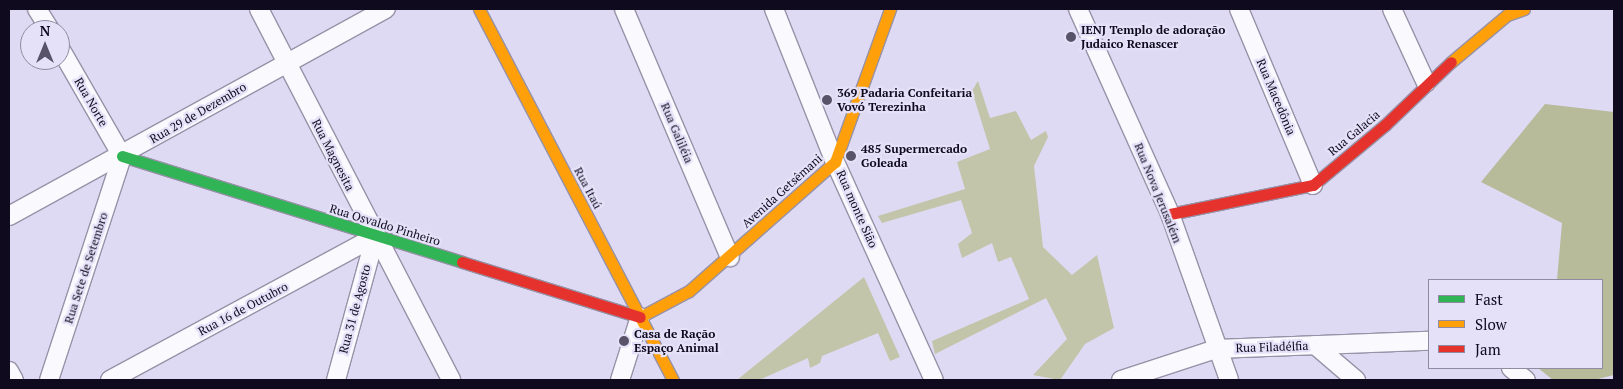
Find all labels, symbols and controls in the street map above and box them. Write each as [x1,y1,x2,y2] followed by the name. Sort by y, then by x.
[20,20,70,70] north arrow
[40,21,50,40] text: N
[1081,23,1225,51] place label: IENJ Templo de adoração Judaico Renascer
[1065,31,1077,43] marker: IENJ Templo de adoração Judaico Renascer
[1253,57,1299,137] street label: Rua Macedônia
[71,75,111,129] street label: Rua Norte
[147,79,249,147] street label: Rua 29 de Dezembro
[837,86,972,114] place label: 369 Padaria Confeitaria Vovó Terezinha
[821,94,833,106] marker: 369 Padaria Confeitaria Vovó Terezinha
[658,101,696,165] street label: Rua Galiléia
[1325,107,1383,159] street label: Rua Galacia
[309,117,357,193] street label: Rua Magnesita
[1131,141,1185,245] street label: Rua Nova Jerusalém
[861,142,967,170] place label: 485 Supermercado Goleada
[845,150,857,162] marker: 485 Supermercado Goleada
[739,151,825,231] street label: Avenida Getsêmani
[571,165,605,211] street label: Rua Itaú
[833,168,881,250] street label: Rua monte Sião
[328,201,442,249] street label: Rua Osvaldo Pinheiro
[61,211,111,325] street label: Rua Sete de Setembro
[336,263,374,355] street label: Rua 31 de Agosto
[196,279,290,339] street label: Rua 16 de Outubro
[1428,279,1603,369] legend
[1475,289,1503,309] text: Fast
[1475,314,1507,334] text: Slow
[634,327,719,355] place label: Casa de Ração Espaço Animal
[618,335,630,347] marker: Casa de Ração Espaço Animal
[1235,339,1309,355] street label: Rua Filadélfia
[1475,339,1501,359] text: Jam

